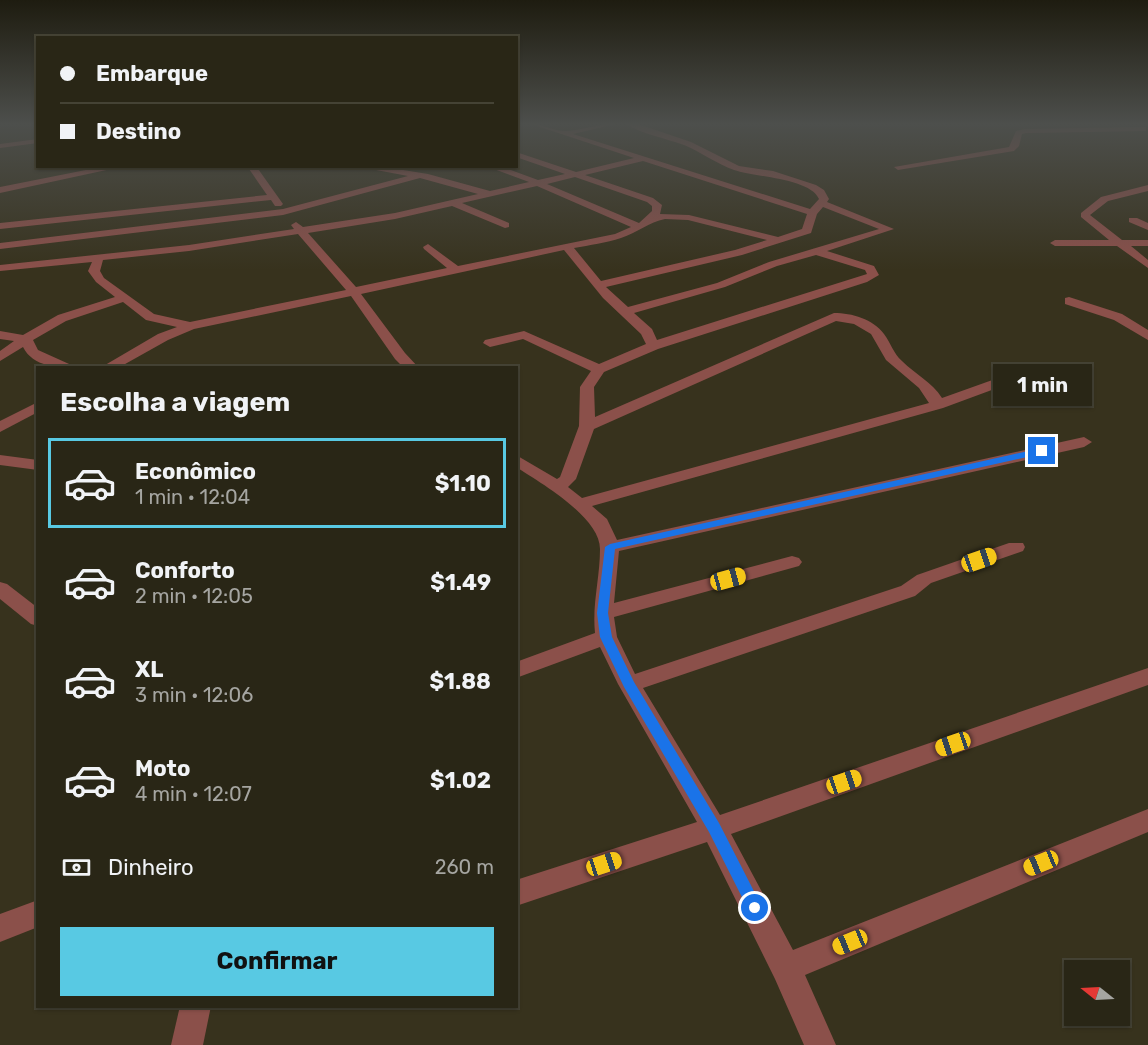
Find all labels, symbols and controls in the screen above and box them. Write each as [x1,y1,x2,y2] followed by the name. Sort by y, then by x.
[96,60,208,87] text: Embarque
[96,118,181,145] text: Destino
[992,364,1092,406] callout: 1 min
[1017,373,1068,397] text: 1 min
[60,386,290,418] text: Escolha a viagem
[1028,437,1055,464] route end
[63,456,117,510] icon: car
[135,458,256,485] text: Econômico
[435,470,491,497] text: $1.10
[135,485,250,509] text: 1 min · 12:04
[959,546,999,574] car
[63,555,117,609] icon: car
[135,557,235,584] text: Conforto
[708,566,748,592] car
[430,569,491,596] text: $1.49
[135,584,253,608] text: 2 min · 12:05
[63,654,117,708] icon: car
[135,656,163,683] text: XL
[429,668,491,695] text: $1.88
[135,683,253,707] text: 3 min · 12:06
[933,730,973,758] car
[63,753,117,807] icon: car
[135,755,190,782] text: Moto
[430,767,491,794] text: $1.02
[824,768,864,796] car
[135,782,252,806] text: 4 min · 12:07
[1021,848,1061,878] car
[584,850,624,878] car
[60,851,93,884] icon: cash
[108,854,194,881] text: Dinheiro
[435,855,494,879] text: 260 m
[741,894,768,921] route start
[60,927,494,996] button: Confirmar
[830,927,870,957] car
[1064,960,1130,1026] north arrow
[1064,960,1130,1026] map controls

